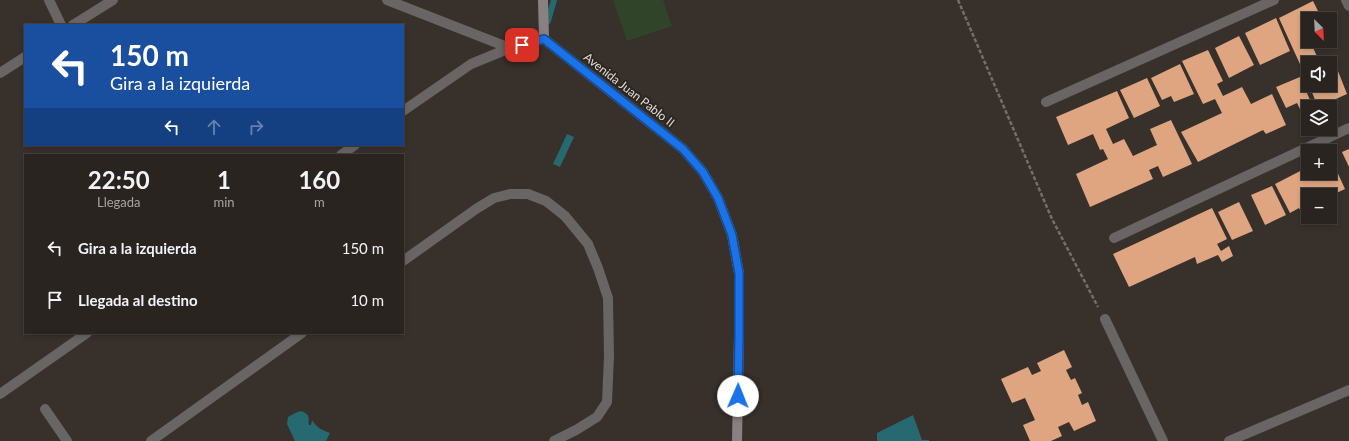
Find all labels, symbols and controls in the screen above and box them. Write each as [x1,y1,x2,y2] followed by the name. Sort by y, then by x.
[1301,12,1337,48] north arrow
[1301,12,1337,224] map controls
[505,28,539,62] pin
[511,34,533,56] icon: arrive
[110,38,189,72] text: 150 m
[44,40,96,92] icon: left
[581,49,678,130] street label: Avenida Juan Pablo II
[1301,56,1337,92] button: sound
[110,72,250,94] text: Gira a la izquierda
[1301,100,1337,136] button: layers
[161,116,183,138] icon: left
[203,116,225,138] icon: ahead
[245,116,267,138] icon: right
[1301,144,1337,180] button: +
[88,165,150,194] text: 22:50
[217,165,231,194] text: 1
[298,165,340,194] text: 160
[1301,188,1337,224] button: −
[97,194,141,210] text: Llegada
[214,194,235,210] text: min
[314,194,325,210] text: m
[44,237,66,259] icon: left
[78,239,197,257] text: Gira a la izquierda
[342,239,384,257] text: 150 m
[44,289,66,311] icon: arrive
[78,291,198,309] text: Llegada al destino
[350,291,384,309] text: 10 m
[717,375,759,417] position arrow

